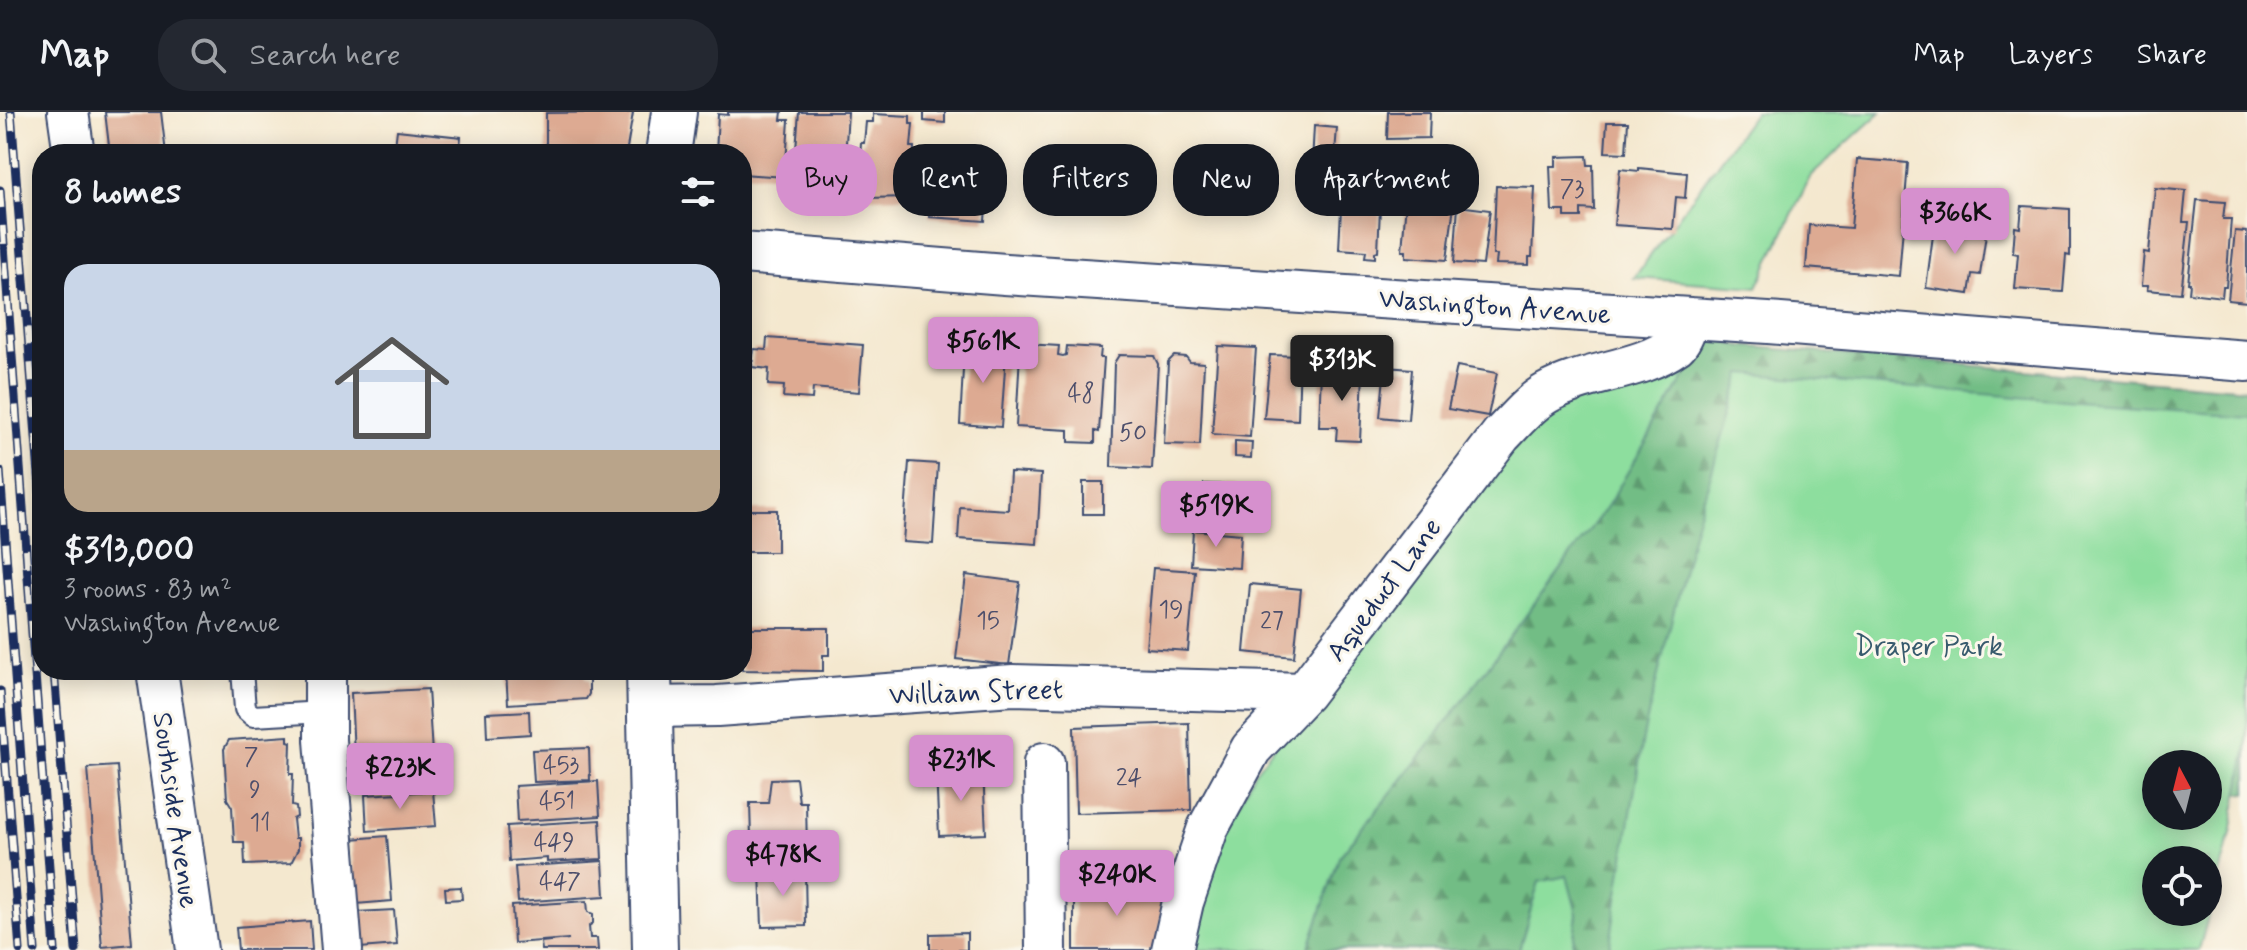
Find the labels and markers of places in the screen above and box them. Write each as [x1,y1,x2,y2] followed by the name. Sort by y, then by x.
[1899,188,2011,256] pin: $366K
[927,317,1039,385] pin: $561K
[1286,335,1398,403] pin: $313K
[1160,481,1272,549] pin: $519K
[905,735,1017,803] pin: $231K
[344,743,456,811] pin: $223K
[727,830,839,898] pin: $478K
[1061,850,1173,918] pin: $240K

